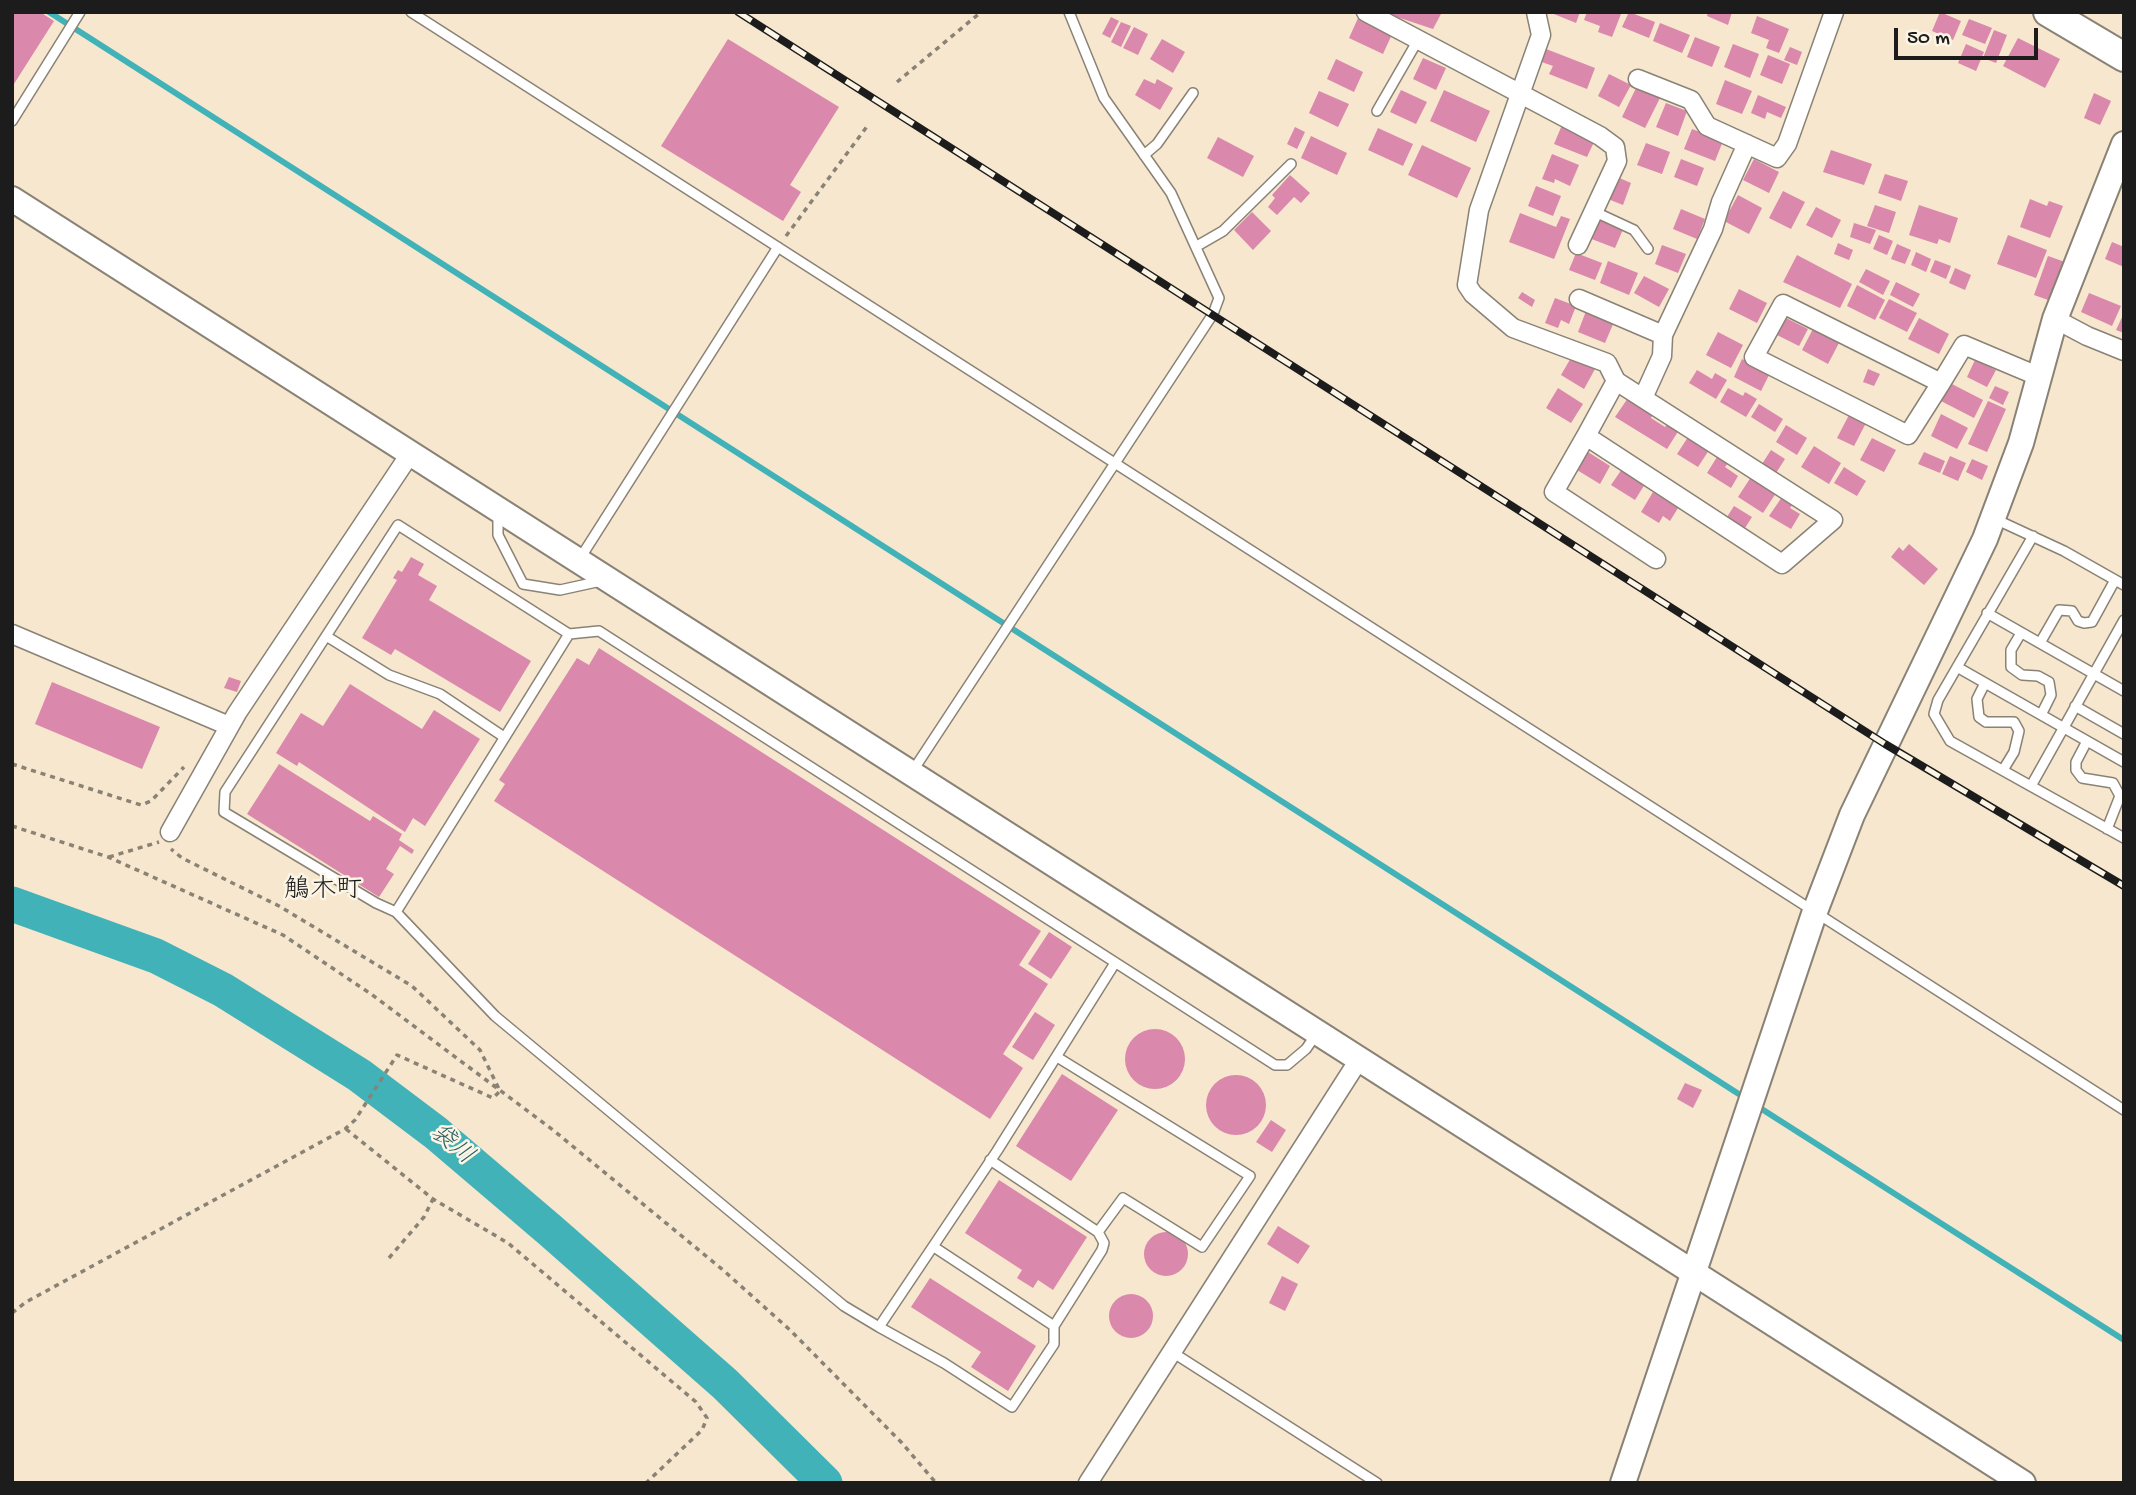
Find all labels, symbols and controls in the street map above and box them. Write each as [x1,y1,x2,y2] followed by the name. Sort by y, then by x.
[1898,14,2042,58] scale bar
[1907,27,1950,52] text: 50 m
[284,876,362,908] district label: 鵤木町
[423,1120,479,1172] water label: 袋川

